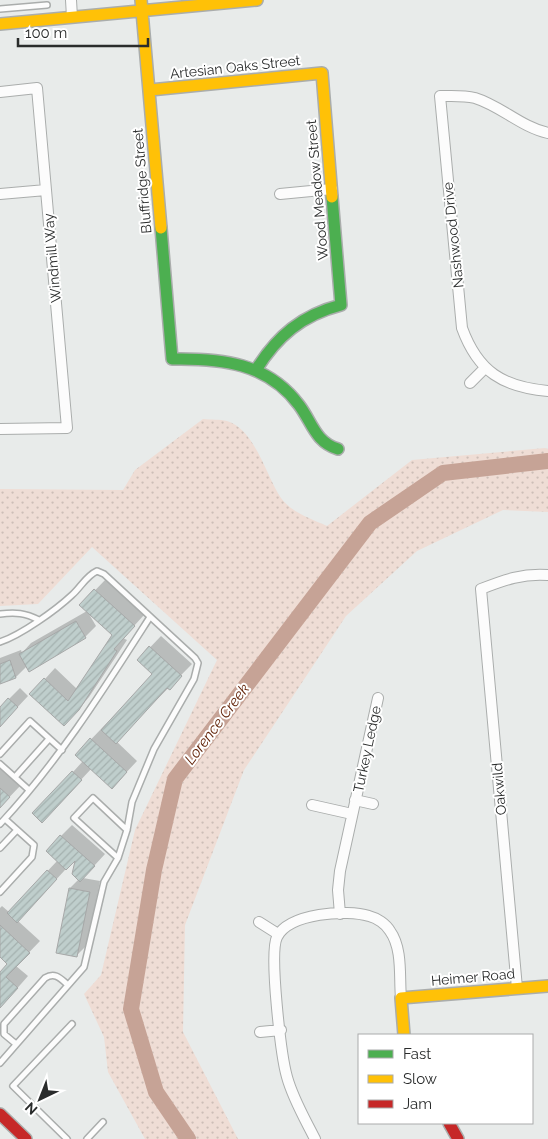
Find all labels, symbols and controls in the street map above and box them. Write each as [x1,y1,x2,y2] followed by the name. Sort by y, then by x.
[18,15,148,47] scale bar
[25,24,67,42] text: 100 m
[169,52,301,82] street label: Artesian Oaks Street
[303,119,331,261] street label: Wood Meadow Street
[129,127,155,234] street label: Bluffridge Street
[439,181,467,289] street label: Nashwood Drive
[40,212,64,303] street label: Windmill Way
[181,680,253,768] water label: Lorence Creek
[350,704,384,794] street label: Turkey Ledge
[489,762,509,816] street label: Oakwild
[430,965,516,989] street label: Heimer Road
[358,1034,533,1124] legend
[403,1045,431,1063] text: Fast
[403,1070,437,1088] text: Slow
[15,1074,65,1124] north arrow
[403,1095,432,1113] text: Jam
[22,1099,40,1118] text: N

